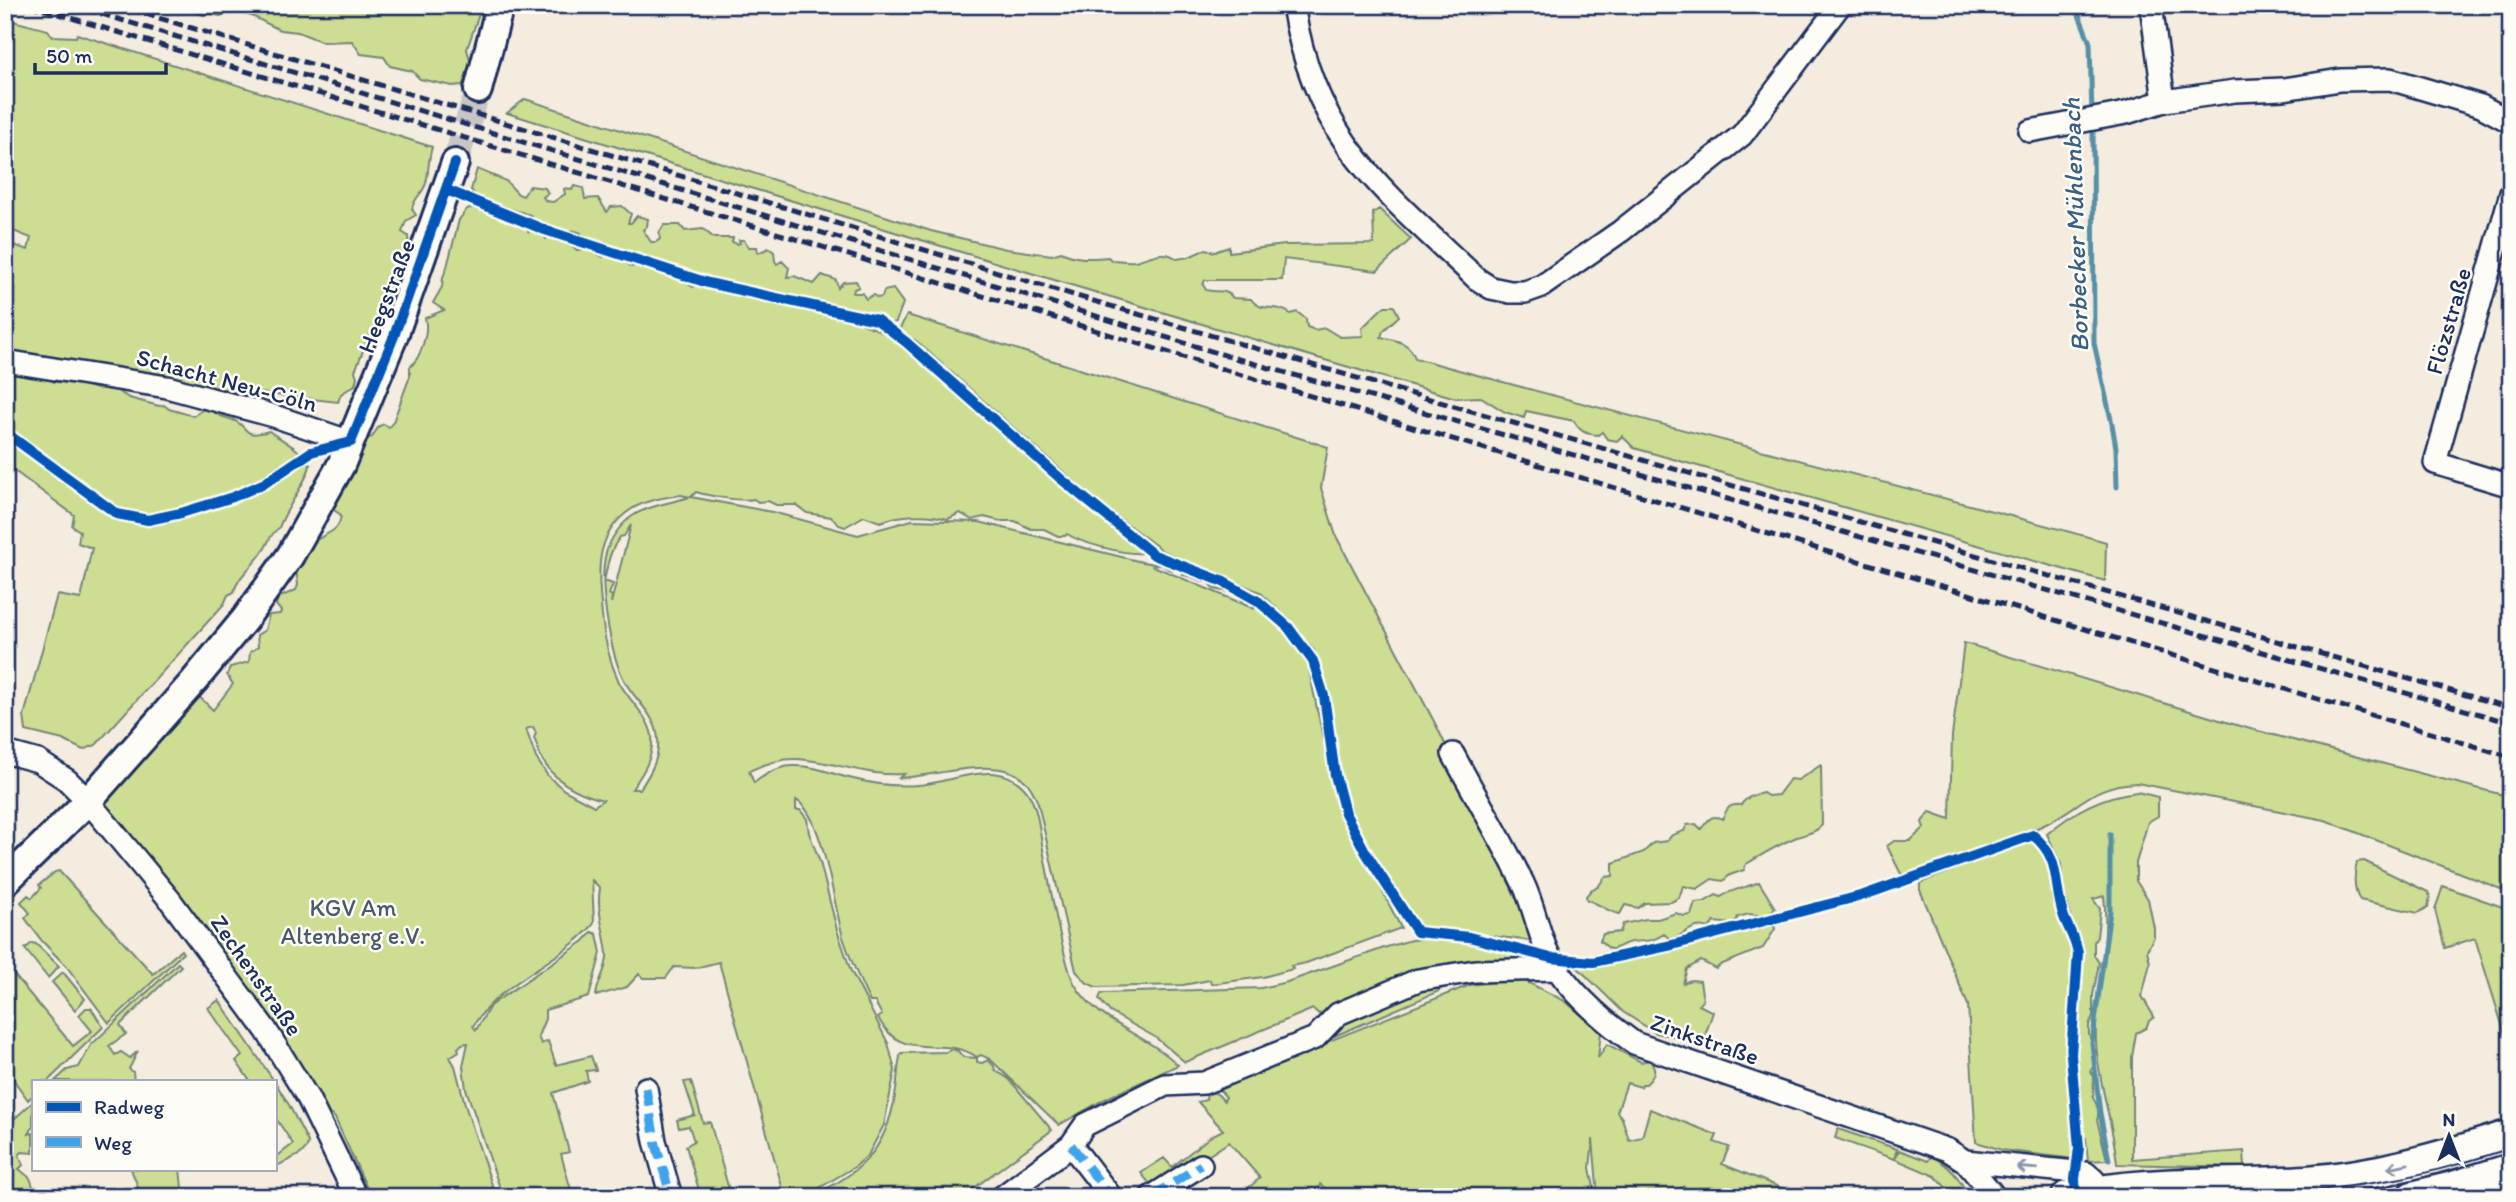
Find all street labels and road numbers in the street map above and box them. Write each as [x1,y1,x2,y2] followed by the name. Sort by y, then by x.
[351,235,421,357] street label: Heegstraße
[2419,264,2477,378] street label: Flözstraße
[133,342,321,418] street label: Schacht Neu-Cöln
[205,909,309,1041] street label: Zechenstraße
[1647,1007,1763,1071] street label: Zinkstraße

